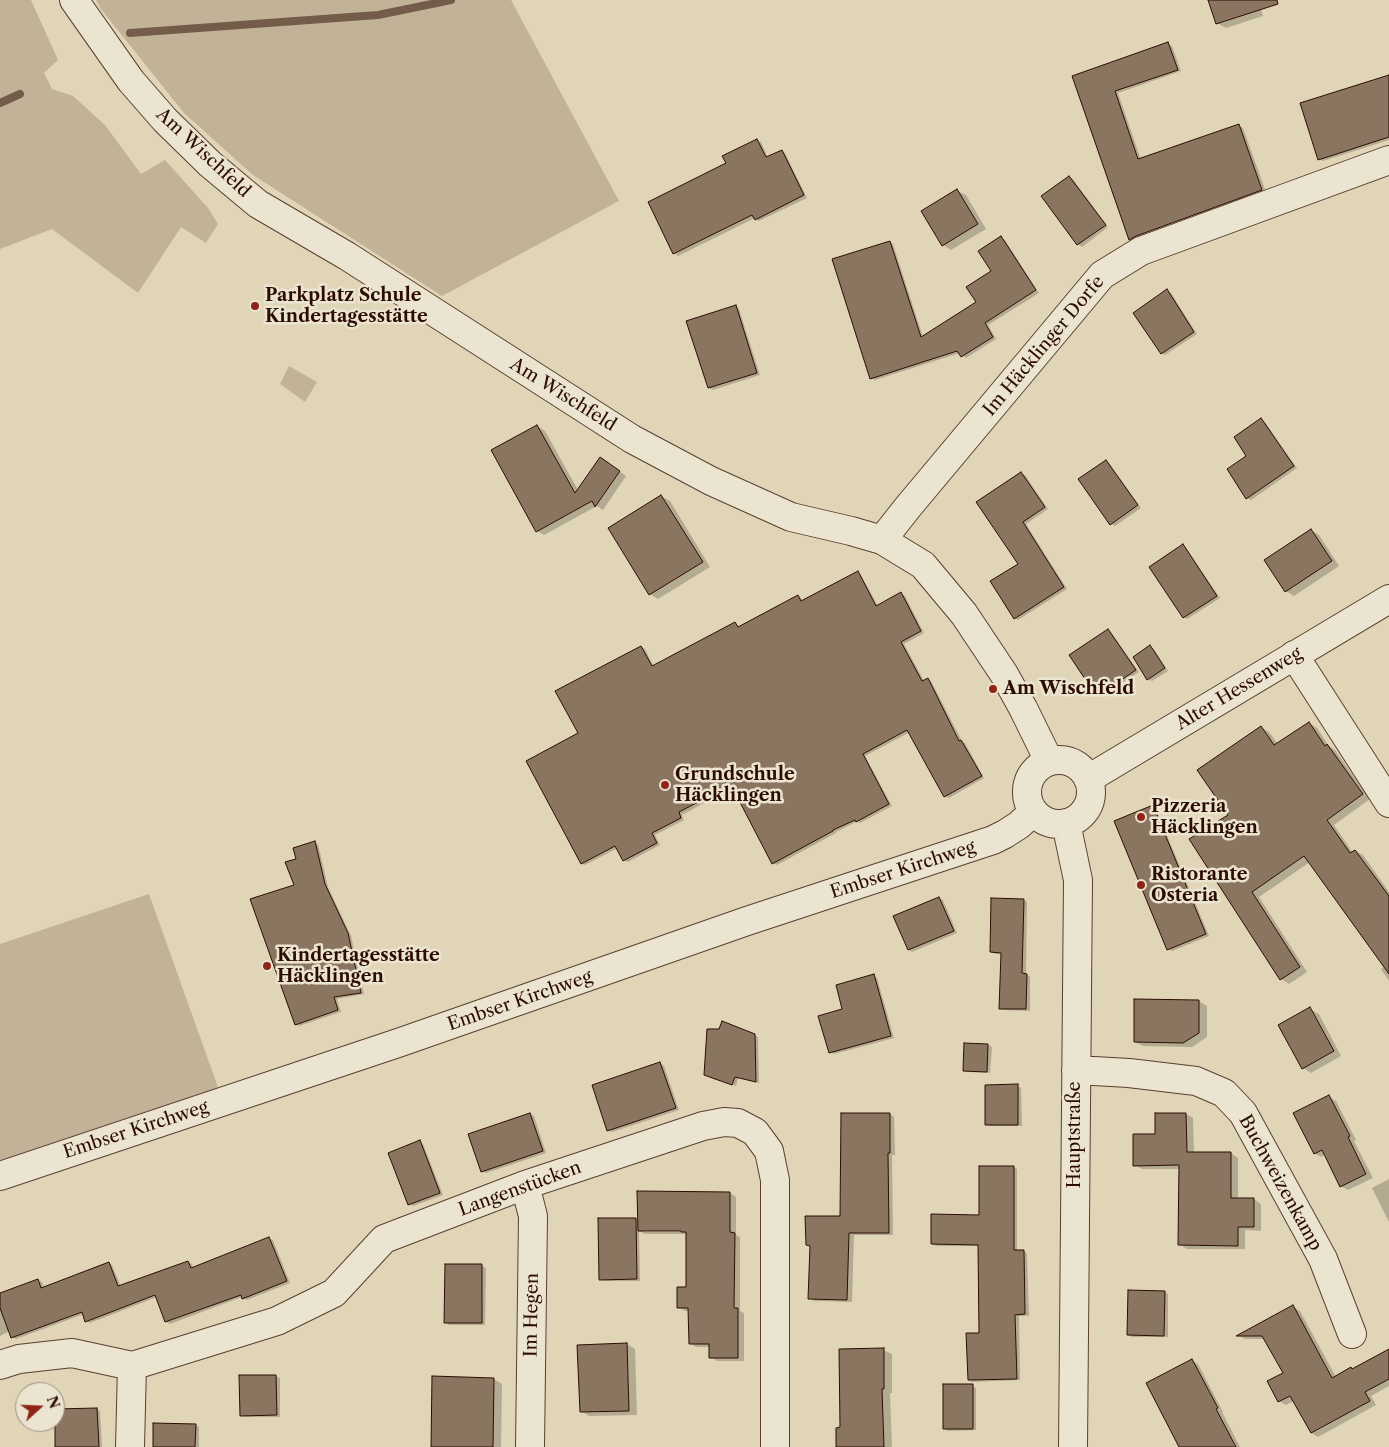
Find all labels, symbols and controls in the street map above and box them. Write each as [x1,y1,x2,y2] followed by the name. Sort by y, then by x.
[151,104,255,202] street label: Am Wischfeld
[979,271,1109,421] street label: Im Häcklinger Dorfe
[265,285,428,328] place label: Parkplatz Schule Kindertagesstätte
[249,300,261,312] marker: Parkplatz Schule Kindertagesstätte
[506,354,620,436] street label: Am Wischfeld
[1172,643,1306,735] street label: Alter Hessenweg
[1003,678,1134,700] place label: Am Wischfeld
[987,683,999,695] marker: Am Wischfeld
[675,764,795,806] place label: Grundschule Häcklingen
[659,779,671,791] marker: Grundschule Häcklingen
[1151,796,1258,839] place label: Pizzeria Häcklingen
[1135,811,1147,823] marker: Pizzeria Häcklingen
[828,836,978,904] street label: Embser Kirchweg
[1151,864,1248,906] place label: Ristorante Osteria
[1135,879,1147,891] marker: Ristorante Osteria
[277,945,440,988] place label: Kindertagesstätte Häcklingen
[261,960,273,972] marker: Kindertagesstätte Häcklingen
[445,966,595,1036] street label: Embser Kirchweg
[1064,1081,1086,1189] street label: Hauptstraße
[61,1096,211,1164] street label: Embser Kirchweg
[1234,1111,1326,1255] street label: Buchweizenkamp
[456,1157,584,1221] street label: Langenstücken
[520,1273,544,1357] street label: Im Hegen
[15,1382,65,1432] north arrow
[43,1393,64,1411] text: N

